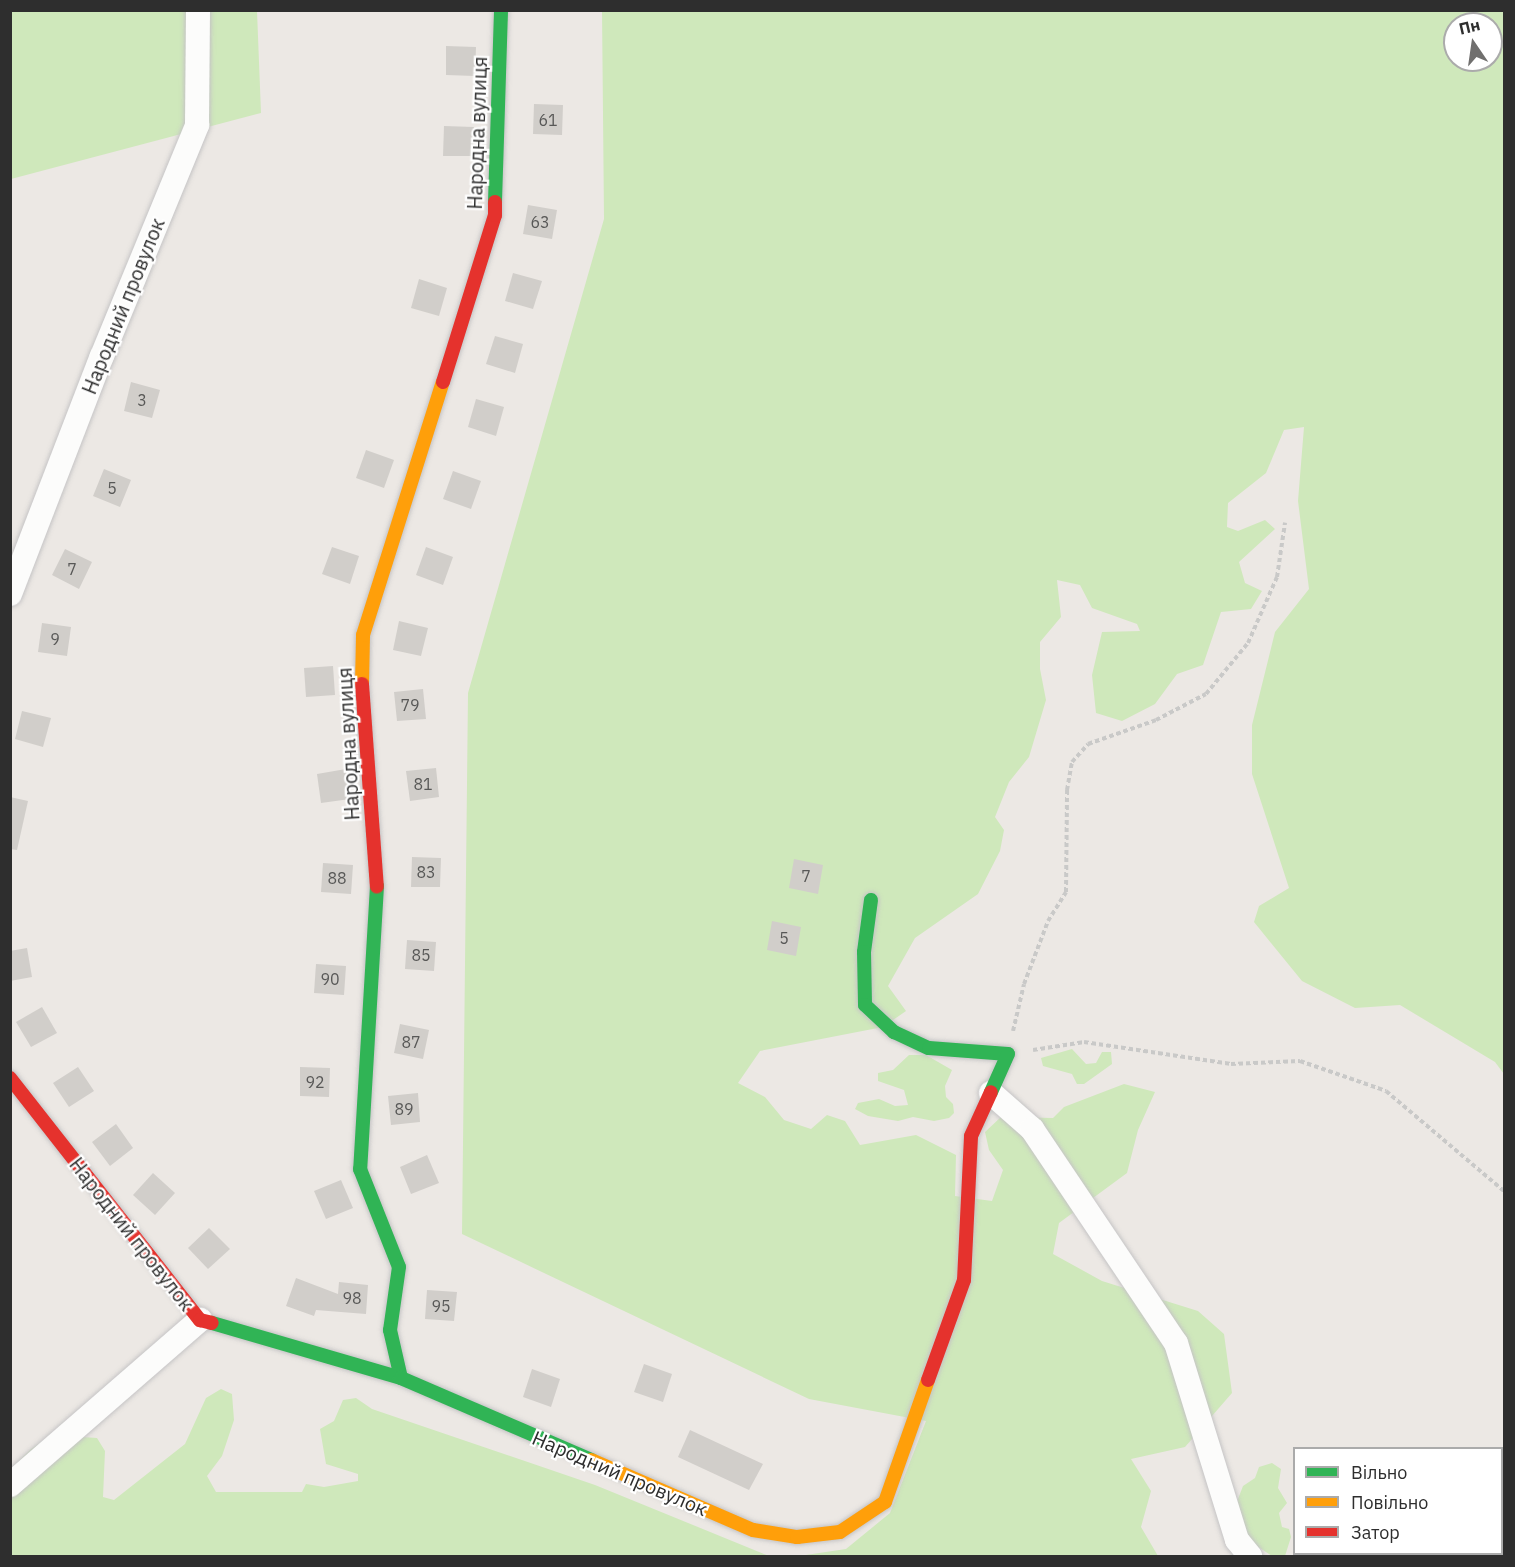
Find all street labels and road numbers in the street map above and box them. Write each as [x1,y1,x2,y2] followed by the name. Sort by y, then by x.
[462,56,492,210] street label: Народна вулиця
[77,214,169,398] street label: Народний провулок
[332,667,364,821] street label: Народна вулиця
[65,1153,199,1315] street label: Народний провулок
[529,1425,711,1521] street label: Народний провулок

